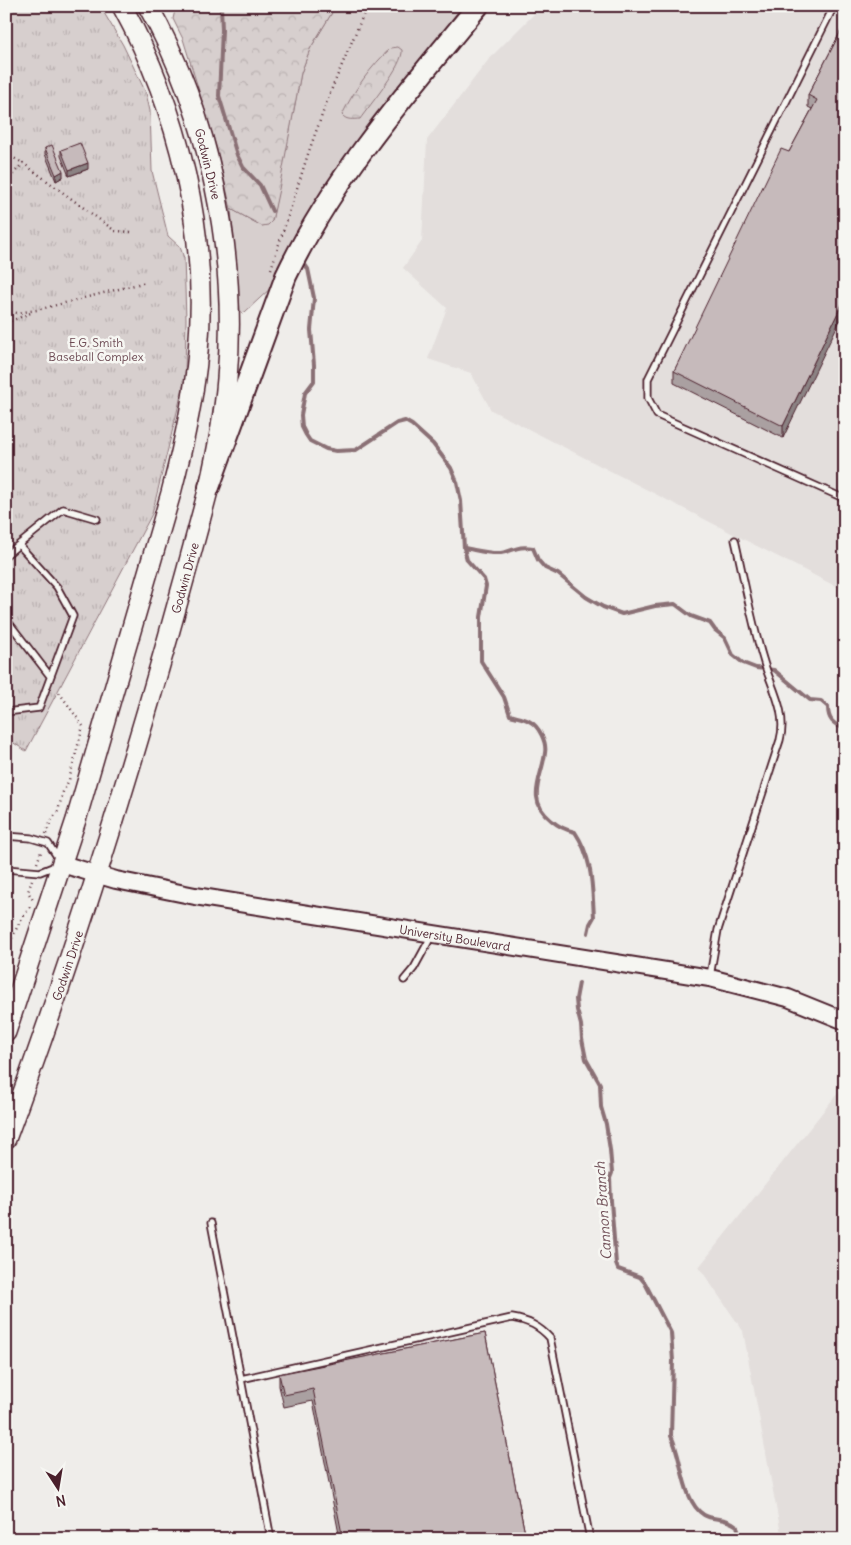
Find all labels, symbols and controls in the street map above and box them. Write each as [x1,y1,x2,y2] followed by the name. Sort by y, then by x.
[192,127,224,201] street label: Godwin Drive
[48,335,144,364] park label: E.G. Smith Baseball Complex
[168,541,201,615] street label: Godwin Drive
[398,921,511,954] street label: University Boulevard
[48,929,86,1002] street label: Godwin Drive
[591,1160,615,1261] water label: Cannon Branch
[32,1462,82,1512] north arrow
[54,1491,67,1511] text: N

